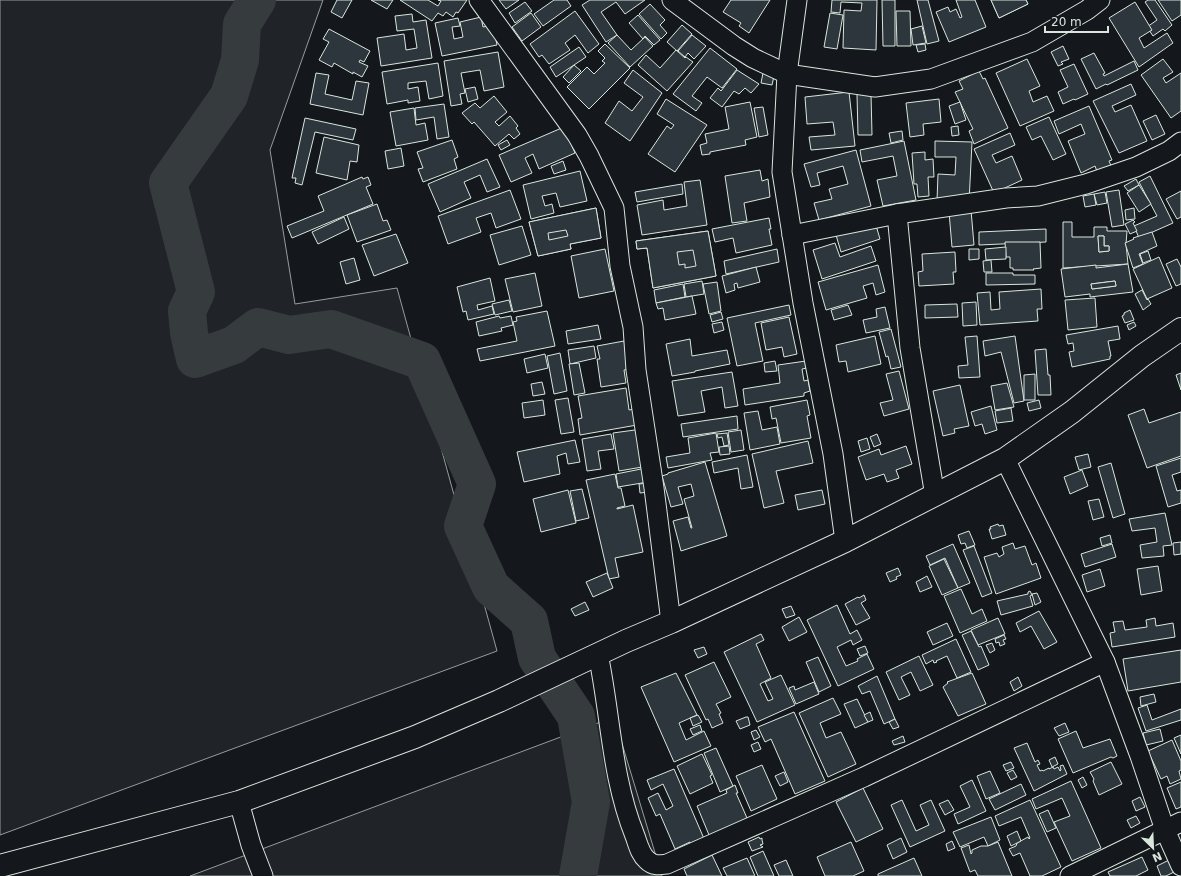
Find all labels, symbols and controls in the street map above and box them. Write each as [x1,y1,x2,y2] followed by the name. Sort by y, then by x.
[1045,8,1108,34] scale bar
[1051,15,1082,29] text: 20 m
[1133,828,1173,868] north arrow
[1150,849,1164,864] text: N

